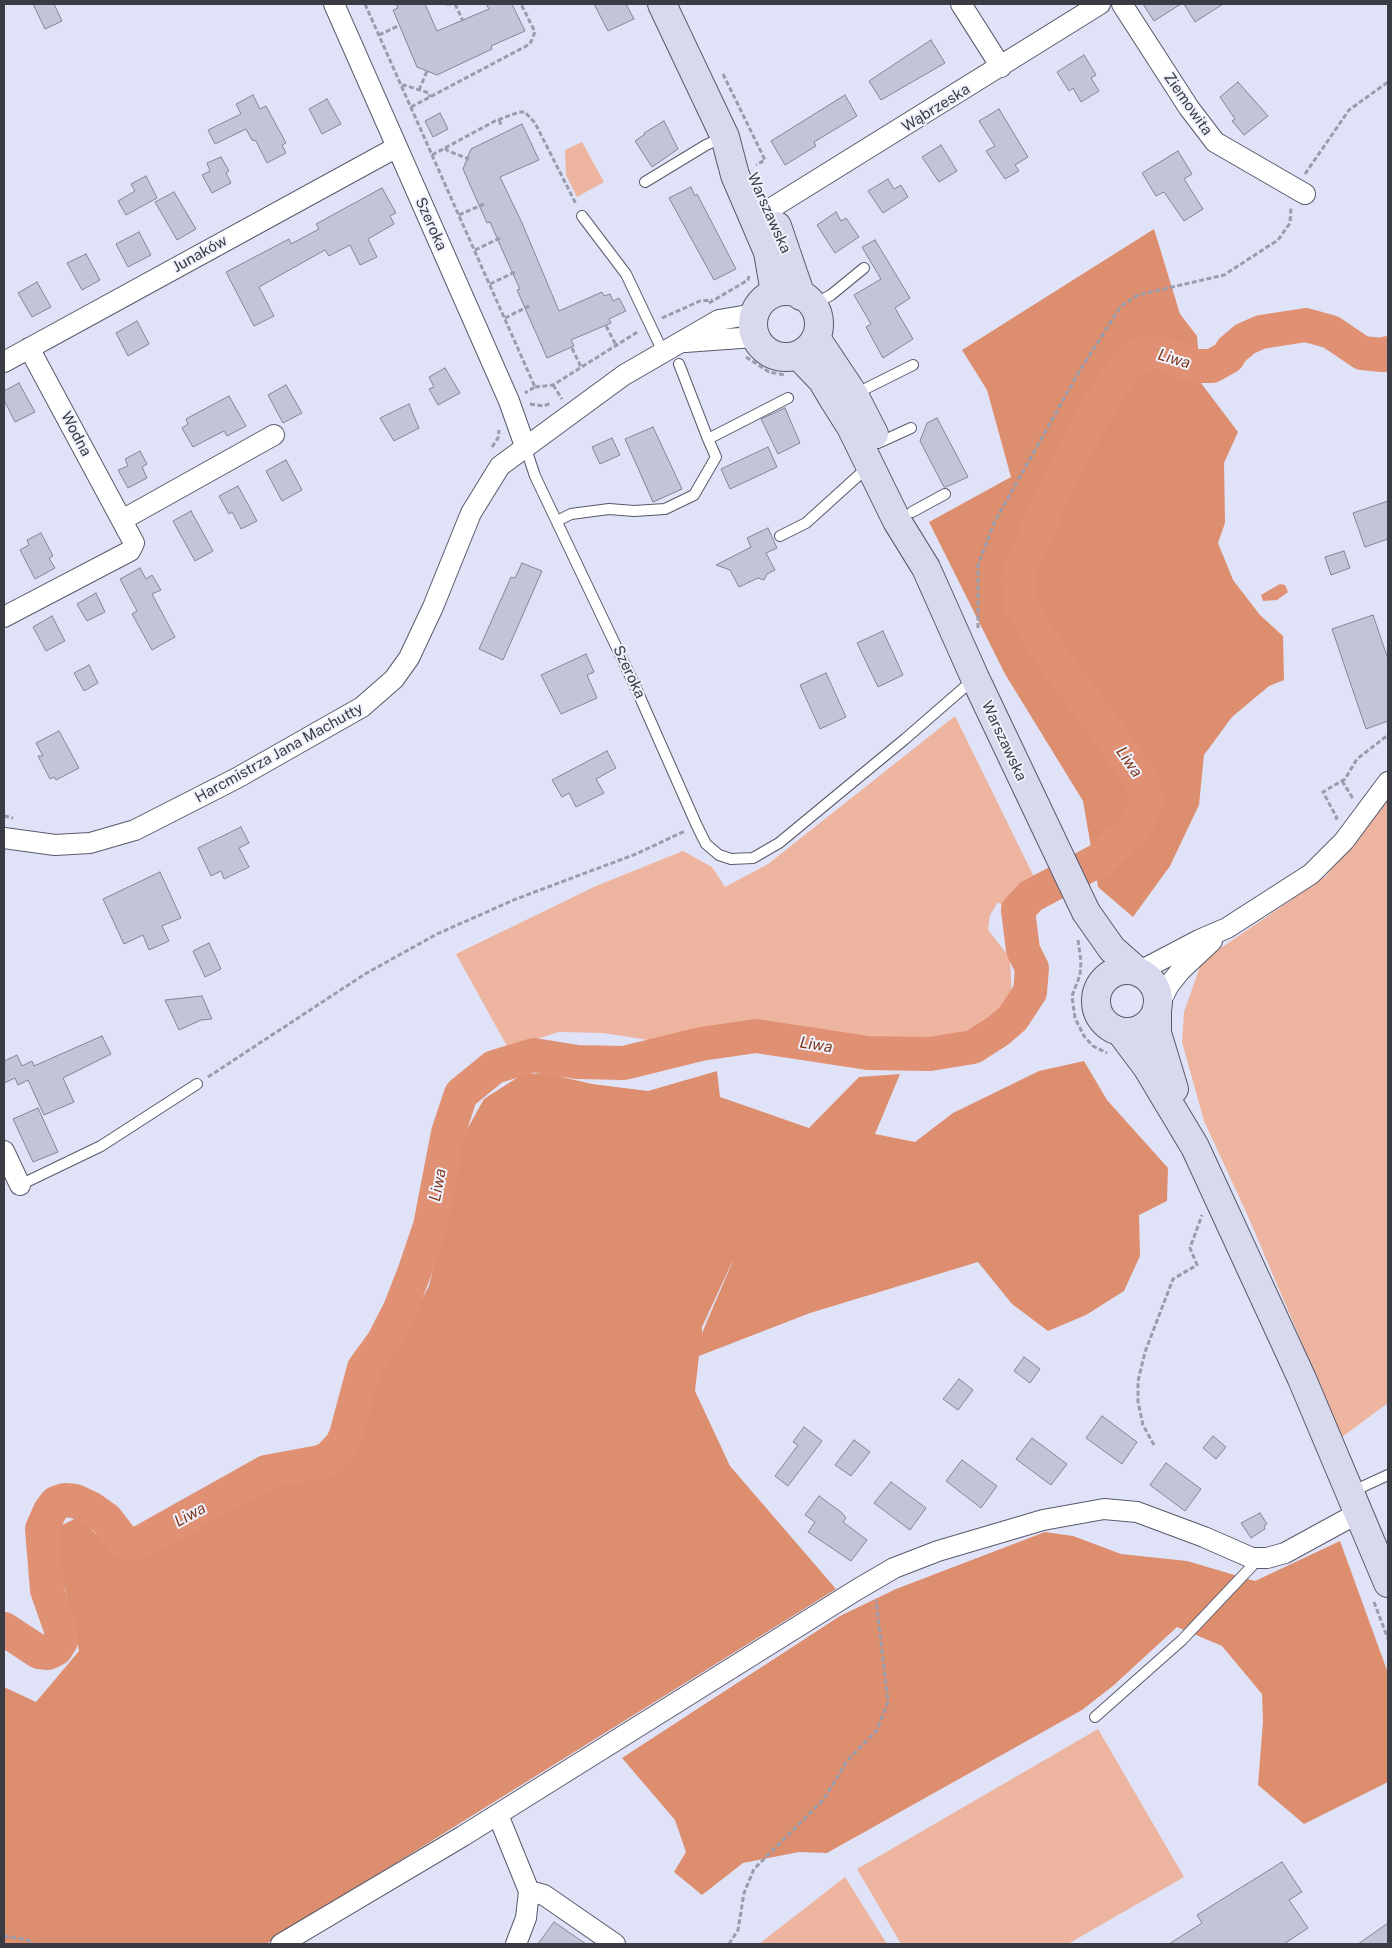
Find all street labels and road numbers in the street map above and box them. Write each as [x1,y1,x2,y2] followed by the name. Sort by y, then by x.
[1160,69,1216,139] street label: Ziemowita
[899,80,973,136] street label: Wąbrzeska
[743,170,795,256] street label: Warszawska
[411,195,451,253] street label: Szeroka
[170,232,230,276] street label: Junaków
[57,409,95,459] street label: Wodna
[609,643,649,701] street label: Szeroka
[978,698,1030,784] street label: Warszawska
[192,699,366,807] street label: Harcmistrza Jana Machutty

